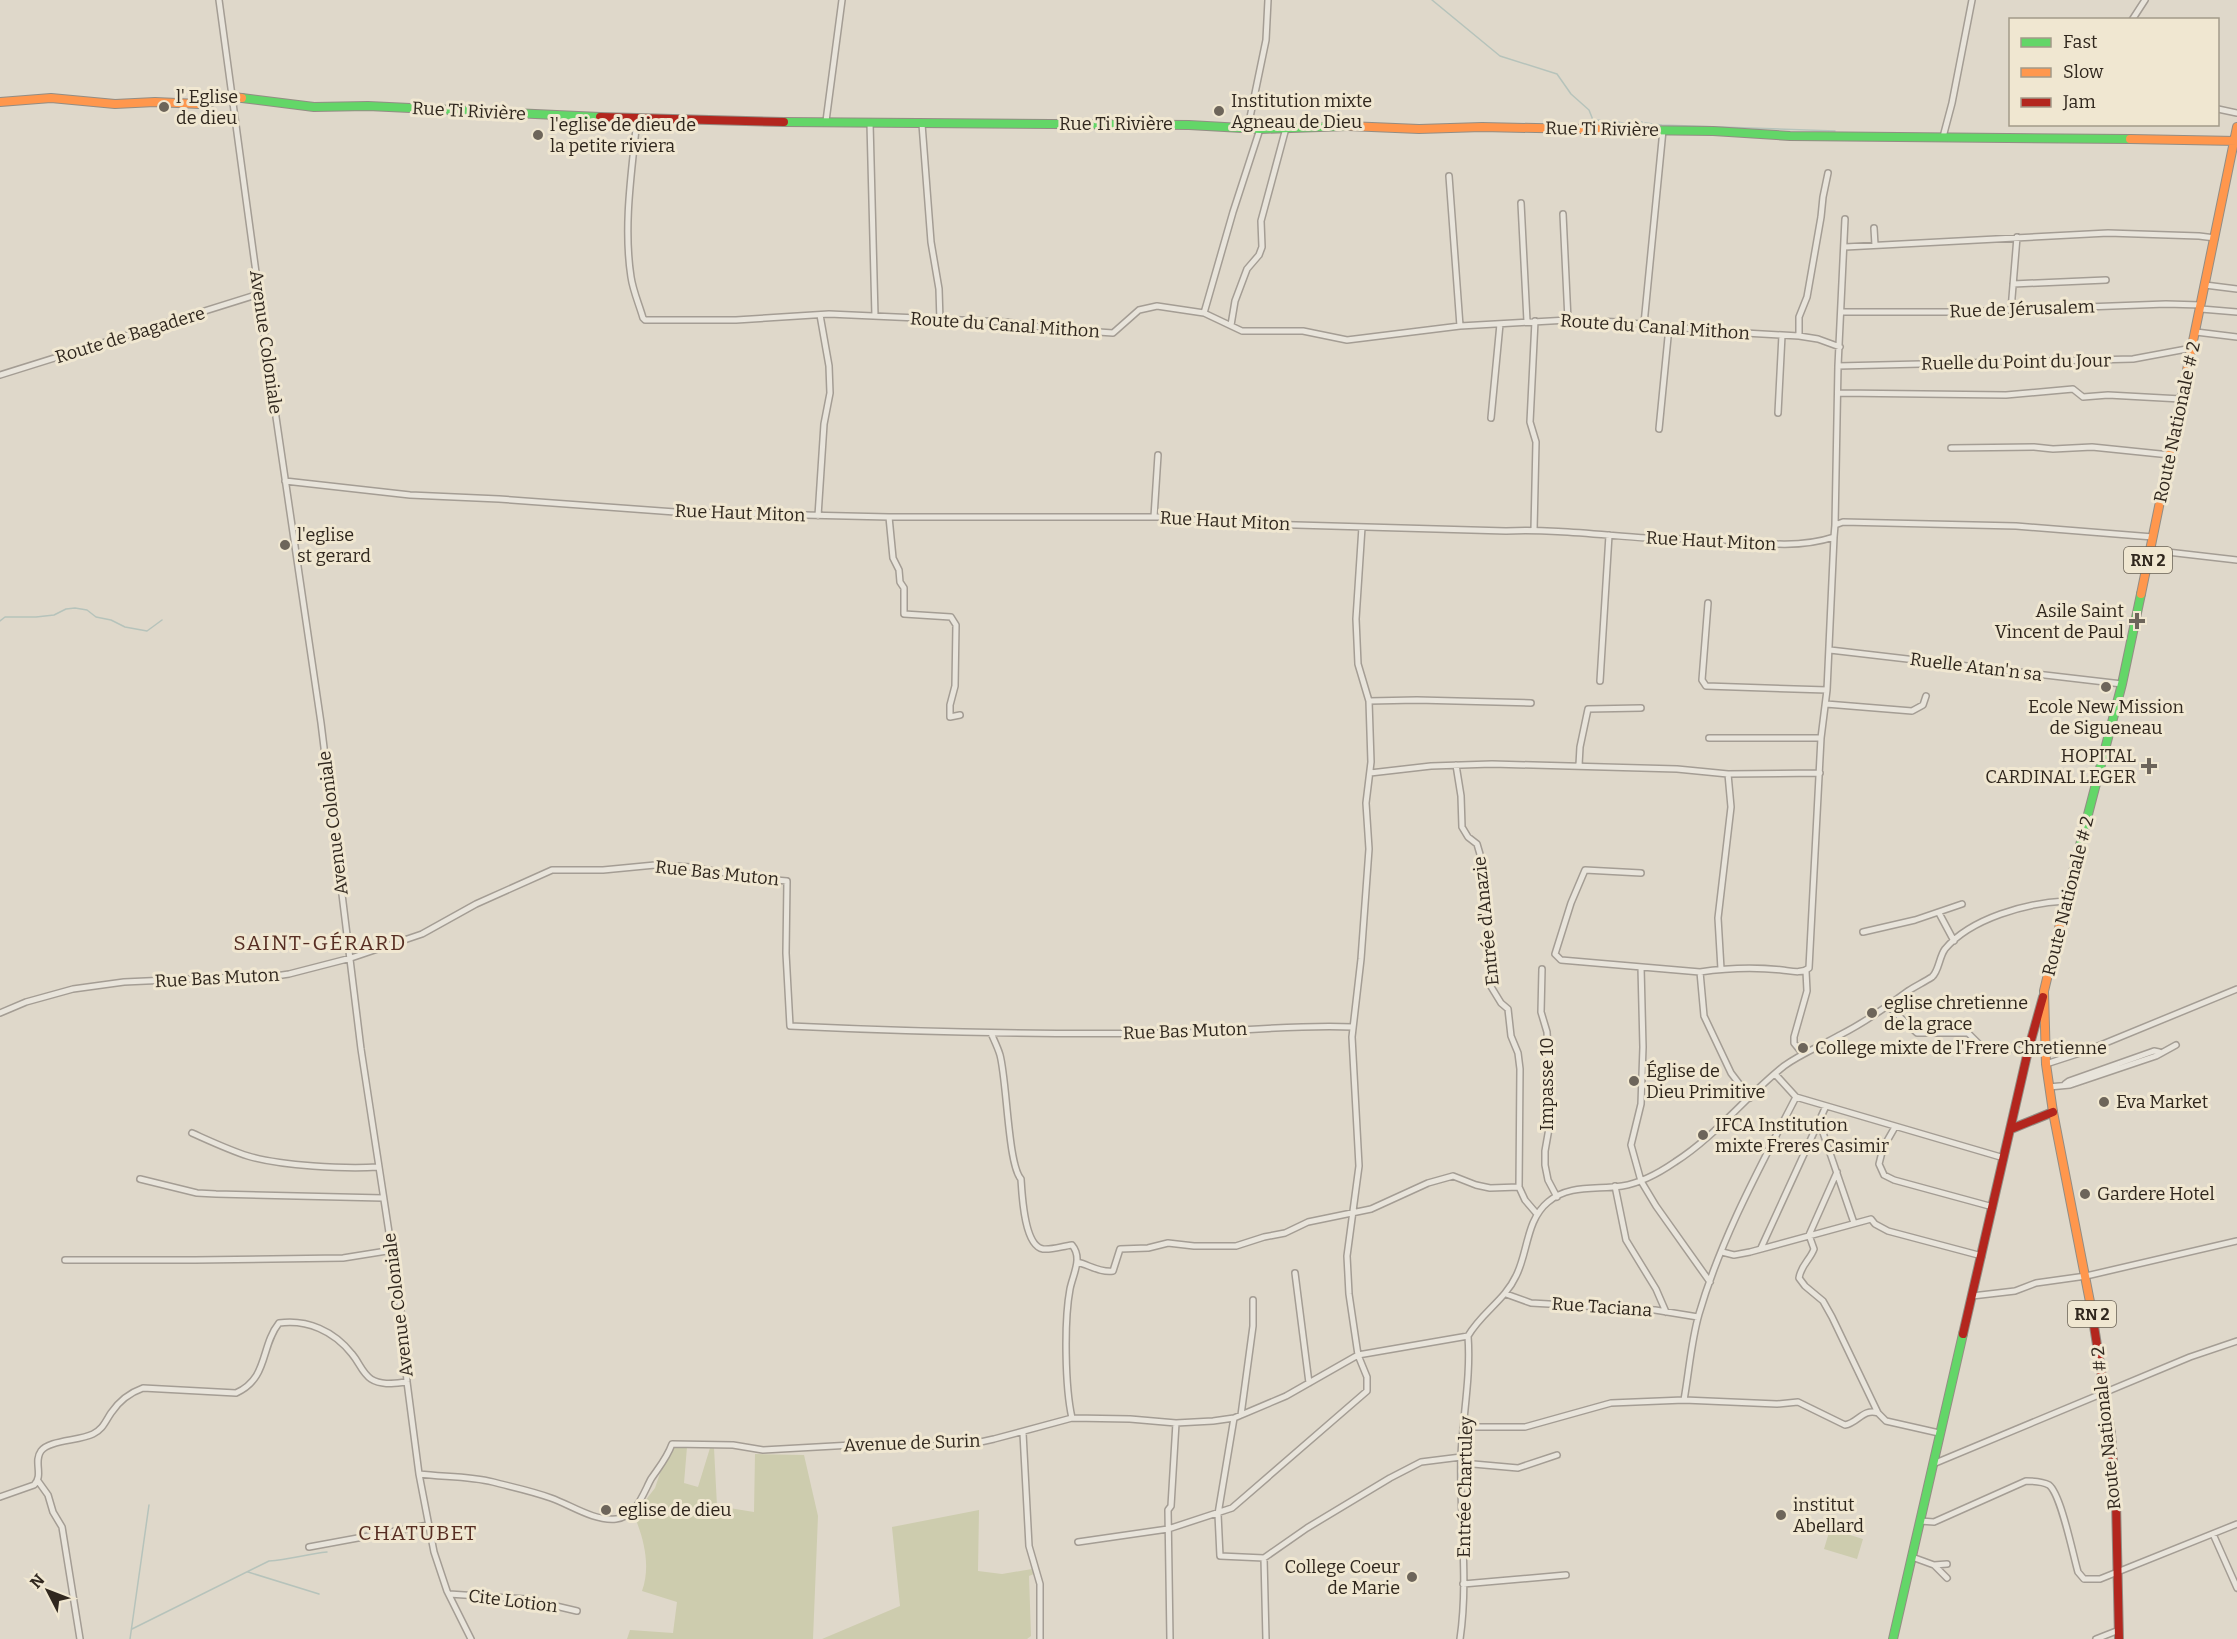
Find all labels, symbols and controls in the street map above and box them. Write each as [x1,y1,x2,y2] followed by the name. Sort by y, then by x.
[2009,18,2219,126] legend
[2063,31,2098,53] text: Fast
[2063,61,2104,83] text: Slow
[176,86,238,129] place label: l' Eglise de dieu
[1231,90,1372,133] place label: Institution mixte Agneau de Dieu
[2062,91,2096,113] text: Jam
[412,97,526,125] street label: Rue Ti Rivière
[157,100,171,114] marker: l' Eglise de dieu
[1212,104,1226,118] marker: Institution mixte Agneau de Dieu
[1059,113,1173,135] street label: Rue Ti Rivière
[550,114,696,157] place label: l'eglise de dieu de la petite riviera
[1545,117,1659,141] street label: Rue Ti Rivière
[531,128,545,142] marker: l'eglise de dieu de la petite riviera
[245,269,287,415] street label: Avenue Coloniale
[1949,295,2095,323] street label: Rue de Jérusalem
[52,302,208,368] street label: Route de Bagadere
[910,307,1101,343] street label: Route du Canal Mithon
[1560,309,1751,345] street label: Route du Canal Mithon
[2149,339,2205,505] street label: Route Nationale # 2
[1921,349,2111,375] street label: Ruelle du Point du Jour
[674,500,806,526] street label: Rue Haut Miton
[1159,507,1291,535] street label: Rue Haut Miton
[297,524,371,567] place label: l'eglise st gerard
[1645,527,1777,555] street label: Rue Haut Miton
[278,538,292,552] marker: l'eglise st gerard
[2124,547,2172,573] road number: RN 2
[1995,600,2124,643] place label: Asile Saint Vincent de Paul
[2128,612,2146,630] marker: Asile Saint Vincent de Paul
[1909,648,2043,686] street label: Ruelle Atan'n sa
[2099,680,2113,694] marker: Ecole New Mission de Sigueneau
[2028,696,2185,739] place label: Ecole New Mission de Sigueneau
[1985,745,2136,788] place label: HOPITAL CARDINAL LEGER
[313,750,353,896] street label: Avenue Coloniale
[2140,757,2158,775] marker: HOPITAL CARDINAL LEGER
[2037,814,2099,978] street label: Route Nationale # 2
[1468,855,1504,987] street label: Entrée d'Anazie
[654,856,781,891] street label: Rue Bas Muton
[233,930,407,956] district label: SAINT-GÉRARD
[154,964,280,992] street label: Rue Bas Muton
[1884,992,2028,1035] place label: eglise chretienne de la grace
[1865,1006,1879,1020] marker: eglise chretienne de la grace
[1122,1018,1248,1044] street label: Rue Bas Muton
[1536,1037,1558,1131] street label: Impasse 10
[1815,1037,2107,1059] place label: College mixte de l'Frere Chretienne
[1796,1041,1810,1055] marker: College mixte de l'Frere Chretienne
[1646,1059,1765,1103] place label: Église de Dieu Primitive
[1627,1074,1641,1088] marker: Église de Dieu Primitive
[2116,1091,2209,1113] place label: Eva Market
[2097,1095,2111,1109] marker: Eva Market
[1715,1114,1889,1157] place label: IFCA Institution mixte Freres Casimir
[1696,1128,1710,1142] marker: IFCA Institution mixte Freres Casimir
[2097,1183,2215,1205] place label: Gardere Hotel
[2078,1187,2092,1201] marker: Gardere Hotel
[378,1232,418,1378] street label: Avenue Coloniale
[1551,1293,1653,1321] street label: Rue Taciana
[2068,1301,2116,1327] road number: RN 2
[2086,1345,2126,1511] street label: Route Nationale # 2
[1453,1416,1477,1558] street label: Entrée Chartuley
[843,1430,982,1456] street label: Avenue de Surin
[1793,1494,1864,1537] place label: institut Abellard
[618,1499,731,1521] place label: eglise de dieu
[599,1503,613,1517] marker: eglise de dieu
[1774,1508,1788,1522] marker: institut Abellard
[358,1520,478,1546] district label: CHATUBET
[1285,1556,1400,1599] place label: College Coeur de Marie
[18,1561,78,1621] north arrow
[26,1570,48,1592] text: N
[1405,1570,1419,1584] marker: College Coeur de Marie
[467,1585,560,1617] street label: Cite Lotion

